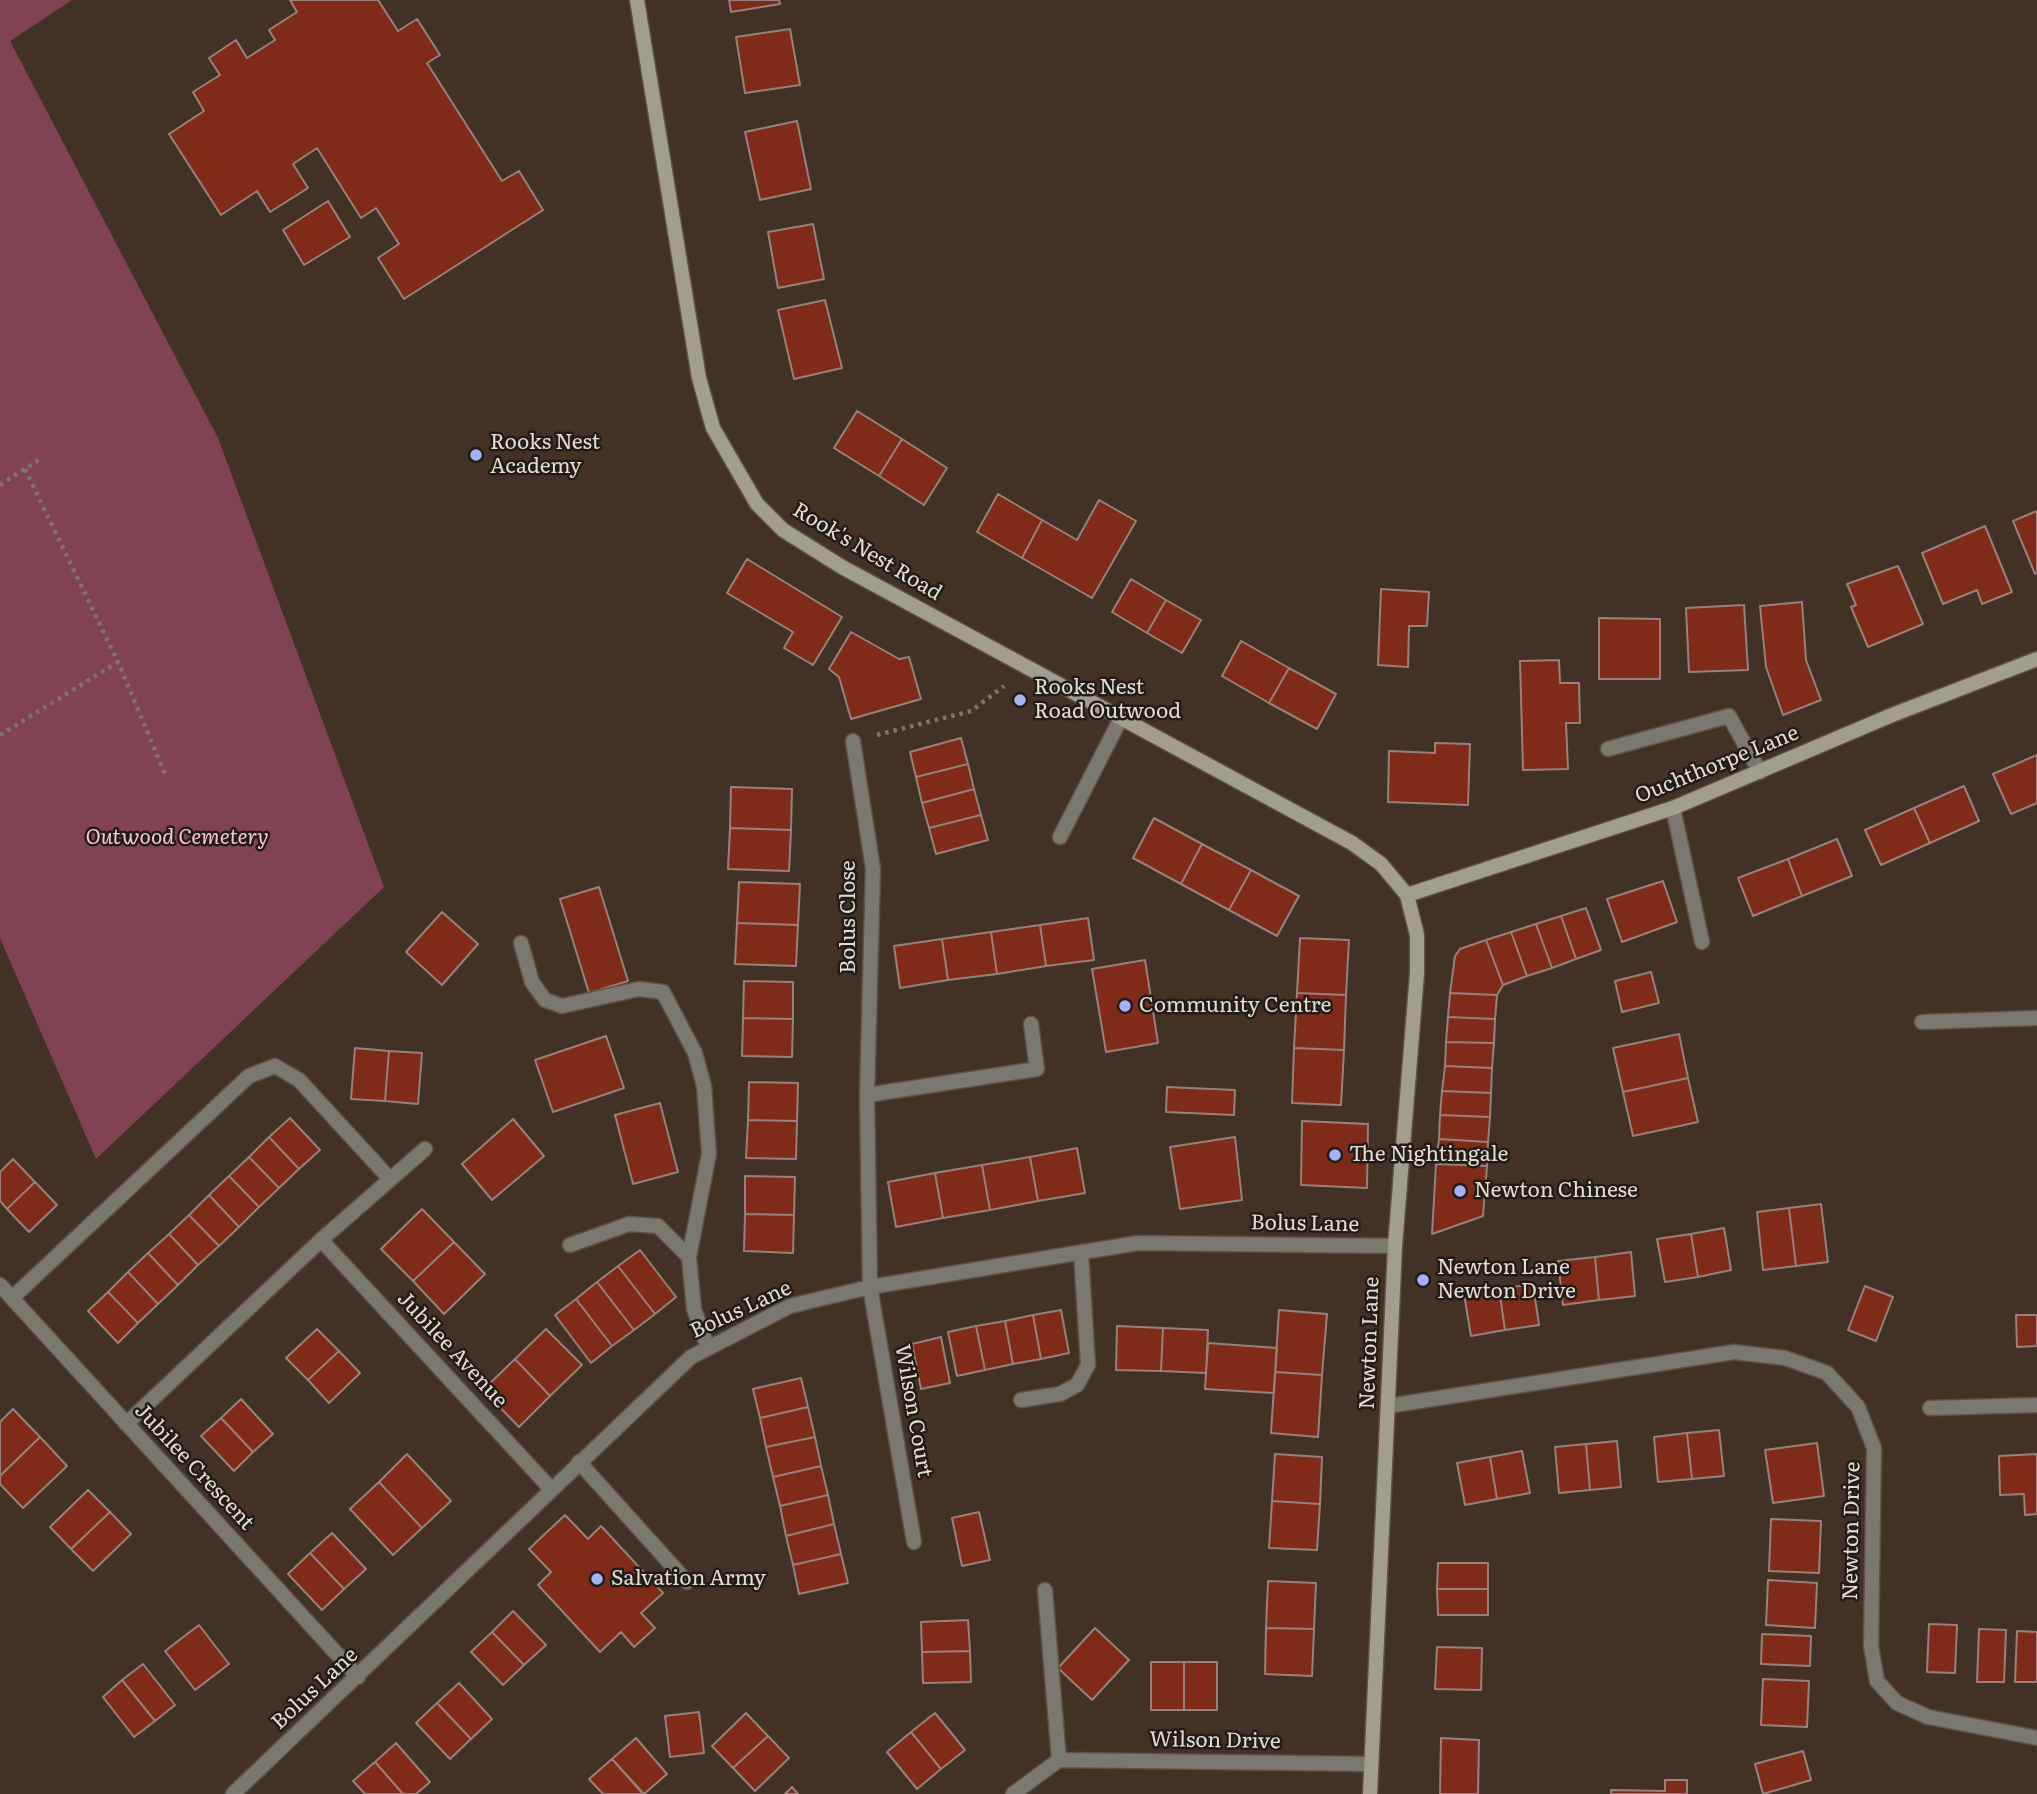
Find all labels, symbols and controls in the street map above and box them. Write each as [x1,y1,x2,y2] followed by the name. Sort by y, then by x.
[490,430,600,480] place label: Rooks Nest Academy
[468,447,484,463] marker: Rooks Nest Academy
[788,498,946,606] street label: Rook's Nest Road
[1034,675,1181,725] place label: Rooks Nest Road Outwood
[1012,692,1028,708] marker: Rooks Nest Road Outwood
[1631,721,1803,809] street label: Ouchthorpe Lane
[85,825,269,851] park label: Outwood Cemetery
[836,860,862,974] street label: Bolus Close
[1139,993,1331,1019] place label: Community Centre
[1117,998,1133,1014] marker: Community Centre
[1349,1142,1508,1168] place label: The Nightingale
[1327,1147,1343,1163] marker: The Nightingale
[1474,1178,1638,1204] place label: Newton Chinese
[1452,1183,1468,1199] marker: Newton Chinese
[1250,1210,1360,1238] street label: Bolus Lane
[1437,1255,1576,1305] place label: Newton Lane Newton Drive
[1415,1272,1431,1288] marker: Newton Lane Newton Drive
[686,1276,796,1344] street label: Bolus Lane
[1355,1276,1385,1410] street label: Newton Lane
[392,1286,512,1414] street label: Jubilee Avenue
[889,1342,937,1480] street label: Wilson Court
[129,1399,259,1535] street label: Jubilee Crescent
[1838,1461,1866,1601] street label: Newton Drive
[611,1566,766,1592] place label: Salvation Army
[589,1571,605,1587] marker: Salvation Army
[267,1643,363,1735] street label: Bolus Lane
[1149,1727,1281,1755] street label: Wilson Drive

